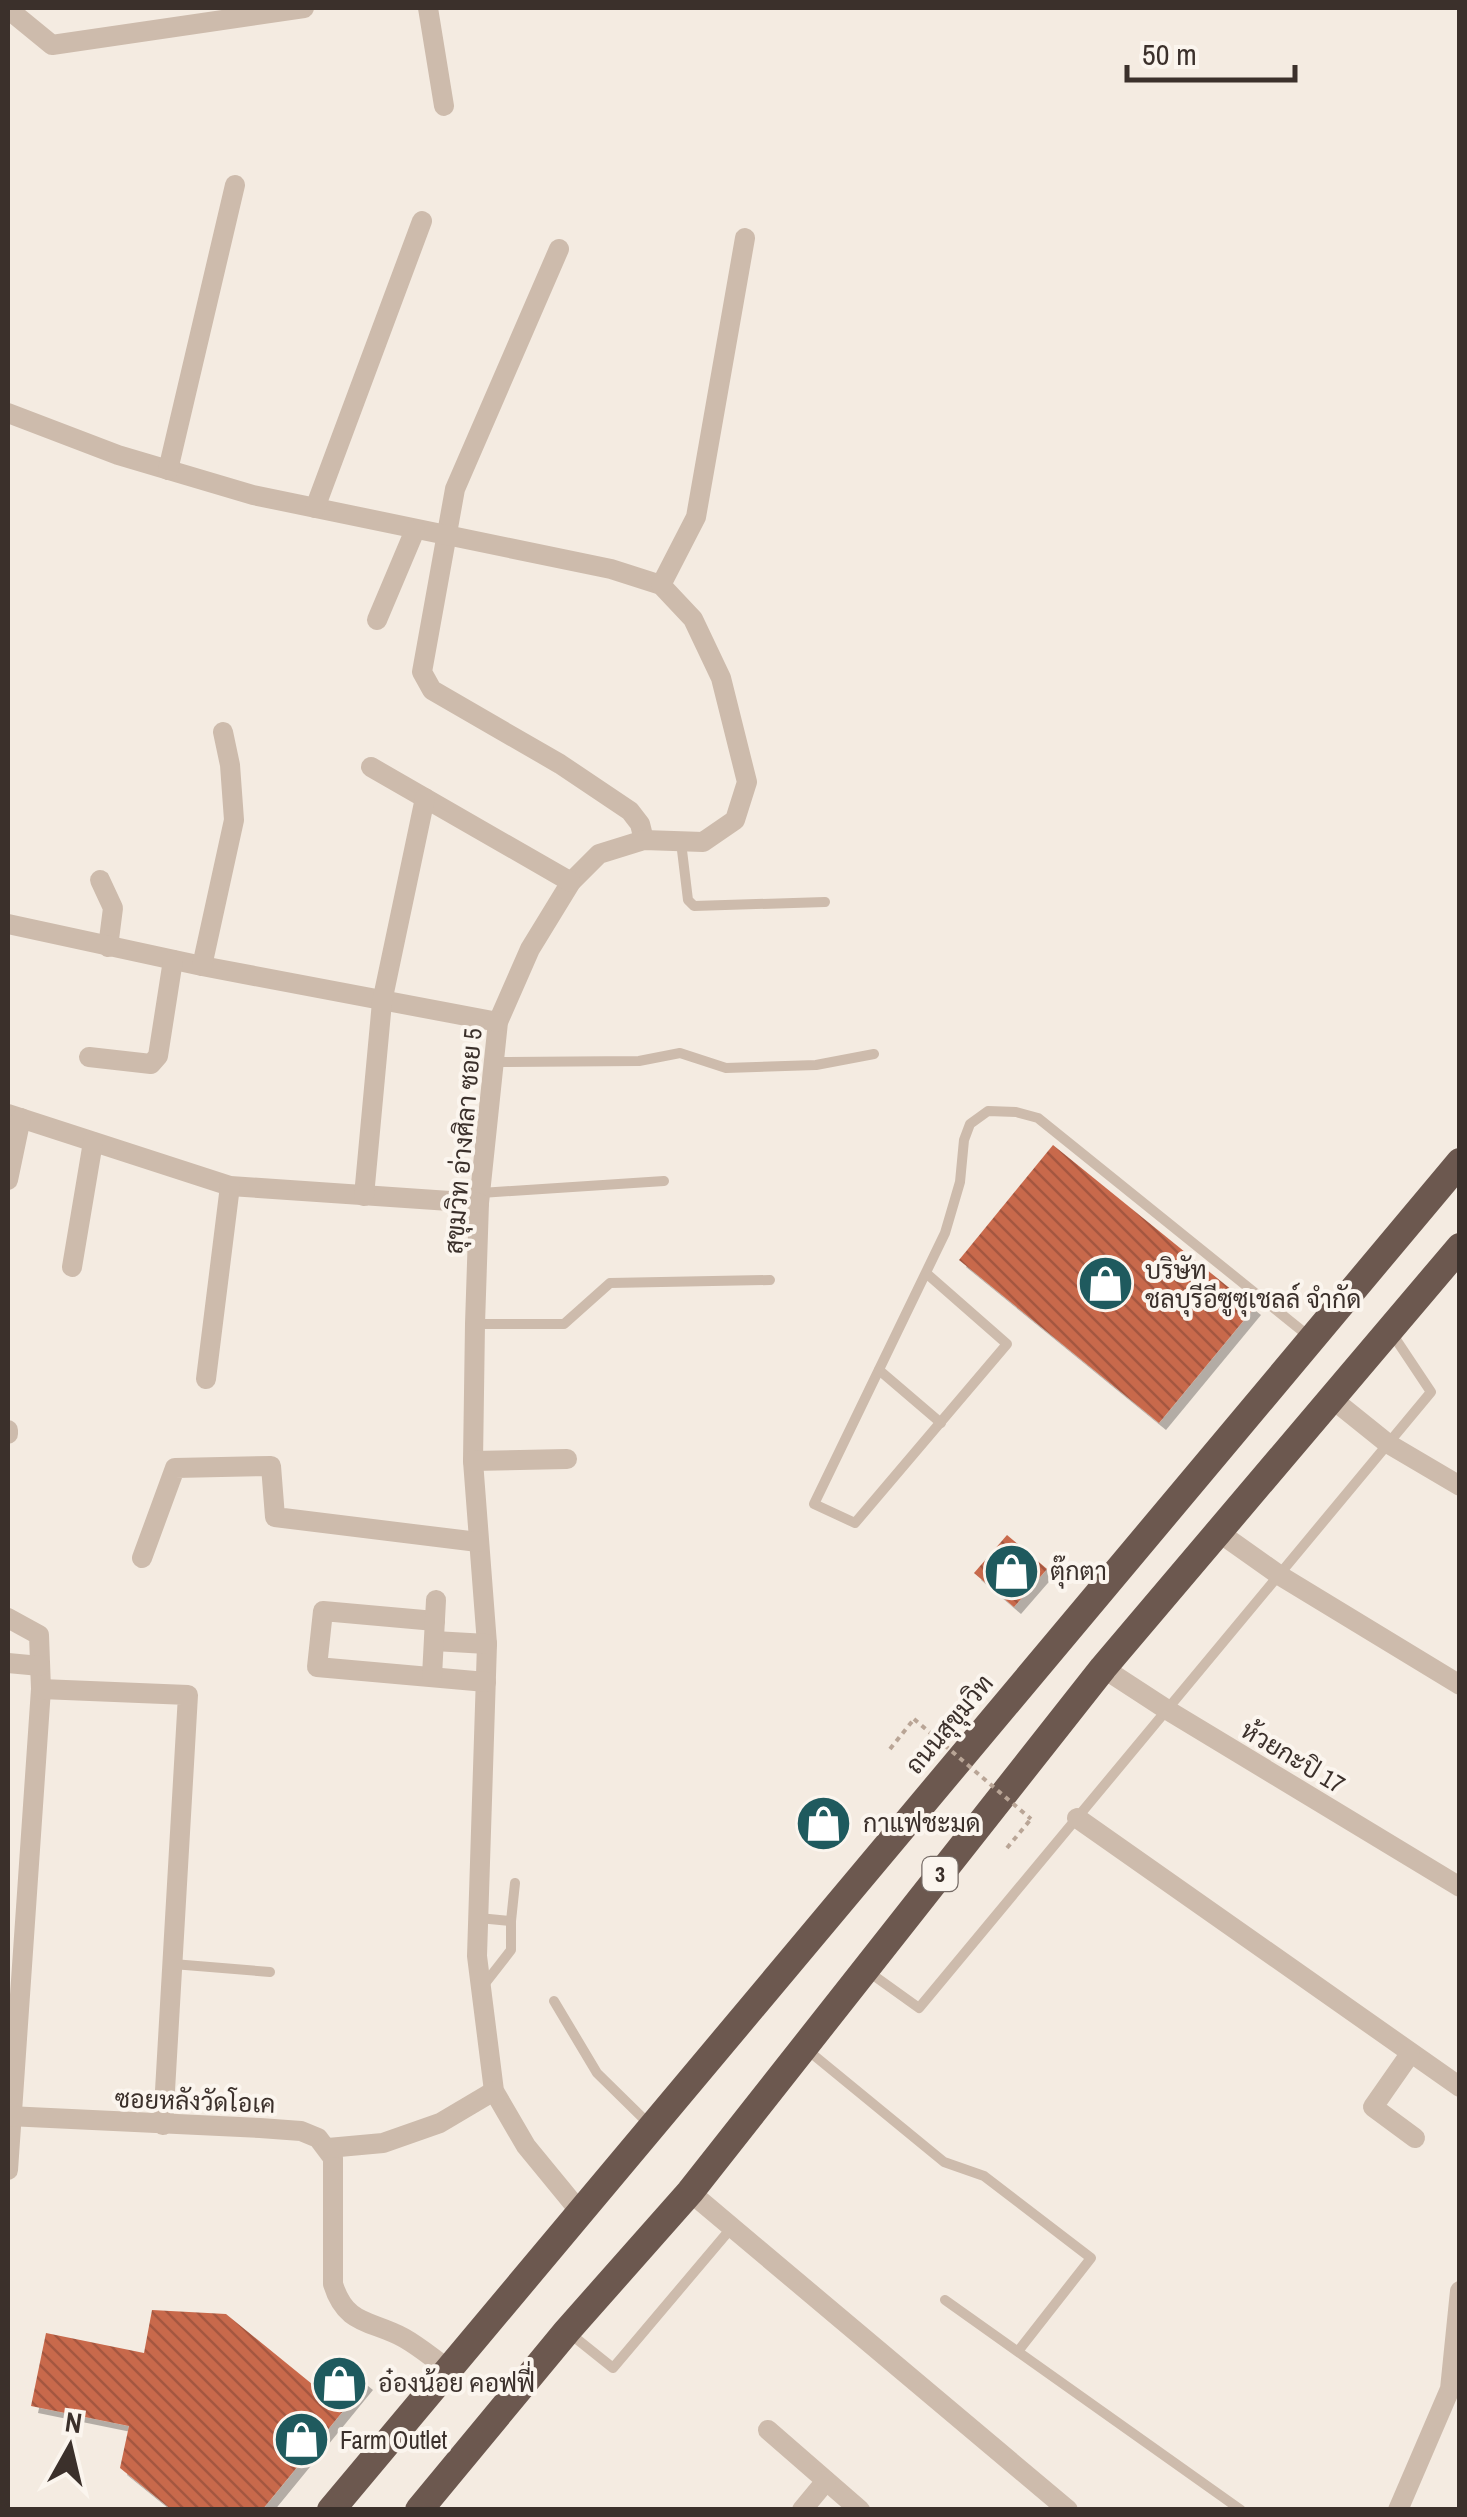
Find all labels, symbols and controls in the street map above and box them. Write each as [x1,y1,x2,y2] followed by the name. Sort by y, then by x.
[1127,20,1294,82] scale bar
[1142,34,1197,74] text: 50 m
[436,1027,491,1255] street label: สุขุมวิท อ่างศิลา ซอย 5
[1145,1253,1361,1317] place label: บริษัท ชลบุรีอีซูซุเชลล์ จำกัด
[1076,1254,1136,1314] shop icon: บริษัท ชลบุรีอีซูซุเชลล์ จำกัด
[981,1541,1041,1601] shop icon: ตุ๊กตา
[1050,1554,1107,1589] place label: ตุ๊กตา
[897,1667,1001,1782] street label: ถนนสุขุมวิท
[1235,1713,1351,1801] street label: ห้วยกะปิ 17
[794,1793,854,1853] shop icon: กาแฟชะมด
[863,1806,981,1840] place label: กาแฟชะมด
[922,1857,958,1891] road number: 3
[114,2081,276,2121] street label: ซอยหลังวัดโอเค
[309,2353,369,2413] shop icon: อ๋องน้อย คอฟฟี่
[378,2361,535,2400] place label: อ๋องน้อย คอฟฟี่
[20,2397,120,2497] north arrow
[63,2402,84,2442] text: N
[271,2410,331,2470] shop icon: Farm Outlet
[340,2423,448,2457] place label: Farm Outlet

